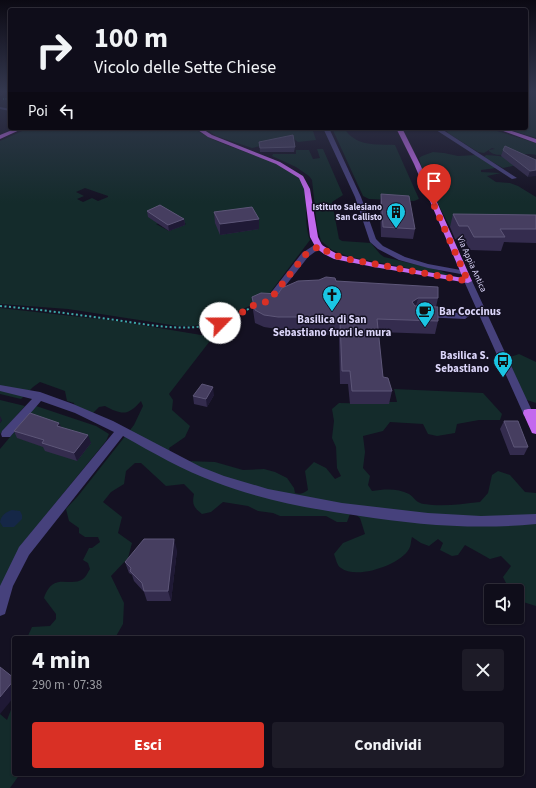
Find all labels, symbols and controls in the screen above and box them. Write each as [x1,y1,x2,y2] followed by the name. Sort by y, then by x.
[94,18,168,58] text: 100 m
[28,24,80,76] icon: right
[94,55,276,80] text: Vicolo delle Sette Chiese
[56,100,78,122] icon: left
[28,101,48,122] text: Poi
[417,164,451,205] pin
[423,170,445,192] icon: arrive
[313,201,382,224] place label: Istituto Salesiano San Callisto
[385,201,407,229] building icon: Istituto Salesiano San Callisto
[453,234,490,294] street label: Via Appia Antica
[321,284,343,312] church icon: Basilica di San Sebastiano fuori le mura
[414,300,436,328] cafe icon: Bar Coccinus
[199,302,241,344] position arrow
[439,304,501,319] place label: Bar Coccinus
[273,312,391,340] place label: Basilica di San Sebastiano fuori le mura
[435,348,489,376] place label: Basilica S. Sebastiano
[492,350,514,378] bus stop icon: Basilica S. Sebastiano
[484,584,524,624] map controls
[484,584,524,624] button: sound
[32,643,90,678] text: 4 min
[462,649,504,691] button: close
[32,676,102,694] text: 290 m · 07:38
[32,722,264,768] button: Esci
[272,722,504,768] button: Condividi

